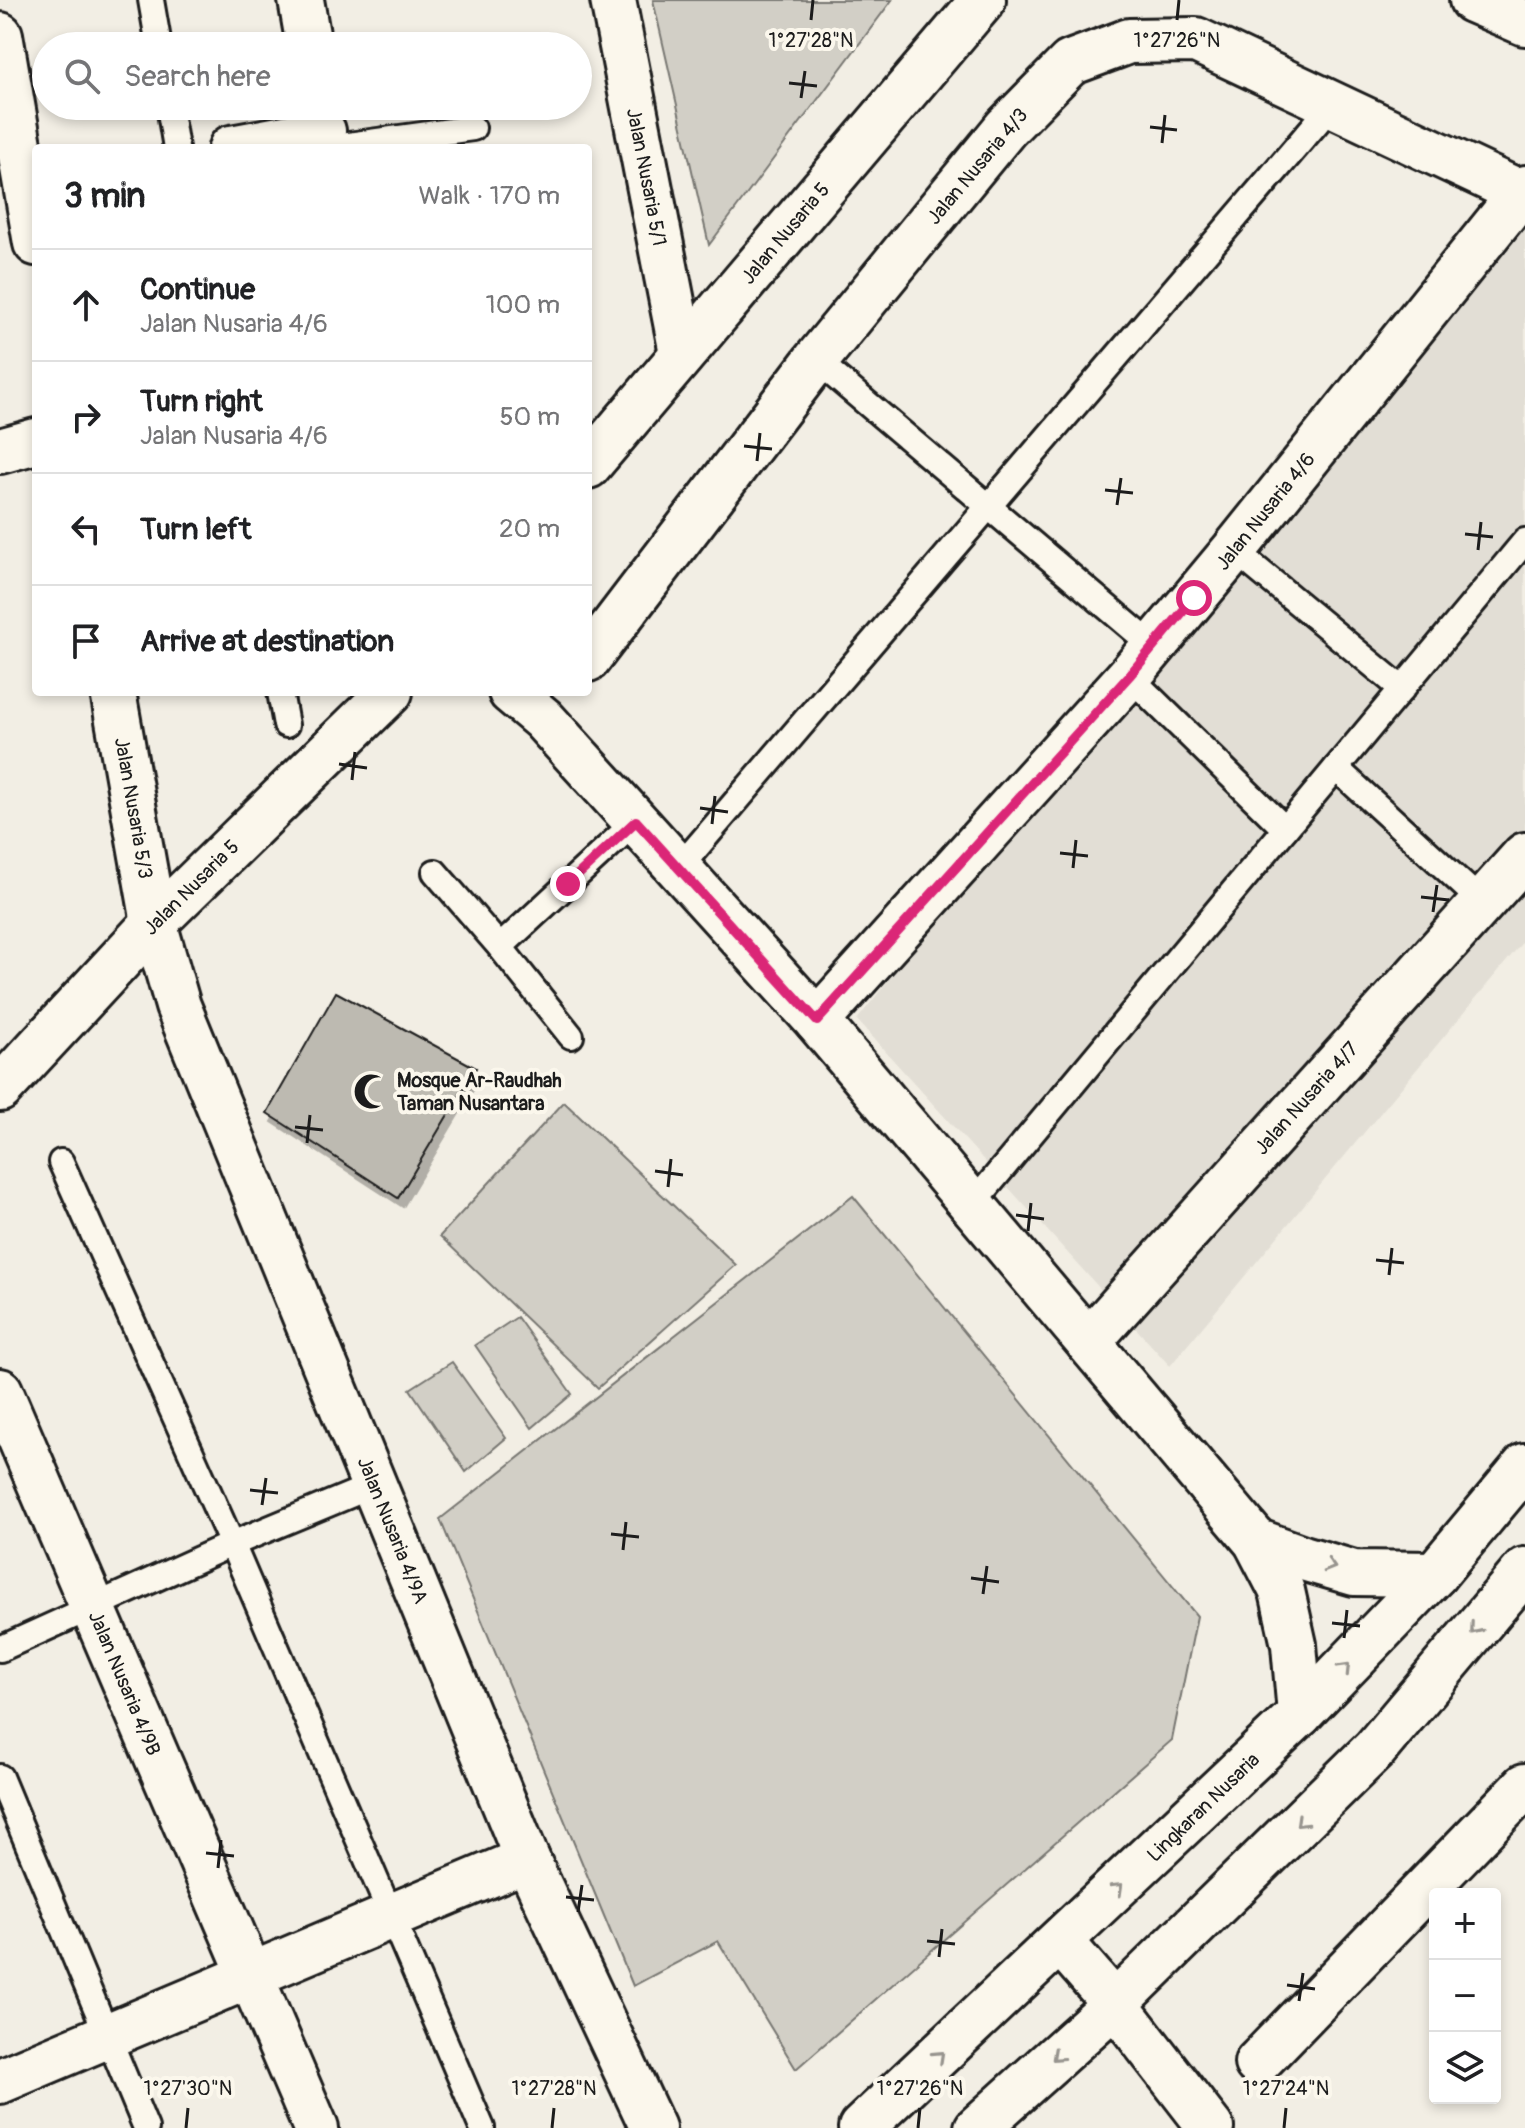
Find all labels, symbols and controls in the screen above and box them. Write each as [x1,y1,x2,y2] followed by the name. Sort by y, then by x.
[768,28,854,53] text: 1°27'28"N
[1134,28,1220,53] text: 1°27'26"N
[32,32,592,120] search box
[60,54,104,98] icon: search
[124,58,271,95] text: Search here
[921,103,1033,230] street label: Jalan Nusaria 4/3
[621,106,672,248] street label: Jalan Nusaria 5/1
[64,175,146,218] text: 3 min
[736,177,835,289] street label: Jalan Nusaria 5
[419,180,560,212] text: Walk · 170 m
[140,271,255,308] text: Continue
[64,283,108,327] icon: ahead
[486,289,560,321] text: 100 m
[140,308,328,340] text: Jalan Nusaria 4/6
[140,383,263,420] text: Turn right
[64,395,108,439] icon: right
[499,401,560,433] text: 50 m
[140,420,328,452] text: Jalan Nusaria 4/6
[1210,447,1321,575] street label: Jalan Nusaria 4/6
[64,507,108,551] icon: left
[140,511,251,548] text: Turn left
[499,513,560,545] text: 20 m
[1176,580,1212,616] route start
[64,619,108,663] icon: arrive
[140,623,394,660] text: Arrive at destination
[109,735,158,881] street label: Jalan Nusaria 5/3
[138,834,244,940] street label: Jalan Nusaria 5
[550,866,586,902] route end
[1249,1036,1364,1160] street label: Jalan Nusaria 4/7
[396,1068,562,1116] place label: Mosque Ar-Raudhah Taman Nusantara
[352,1072,390,1110] mosque icon: Mosque Ar-Raudhah Taman Nusantara
[352,1453,433,1607] street label: Jalan Nusaria 4/9A
[1322,1557,1336,1573] one-way arrow
[83,1607,166,1759] street label: Jalan Nusaria 4/9B
[1470,1620,1485,1635] one-way arrow
[1335,1663,1350,1677] one-way arrow
[1142,1747,1265,1867] street label: Lingkaran Nusaria
[1296,1813,1310,1827] one-way arrow
[1109,1882,1123,1897] one-way arrow
[1429,1888,1501,2104] map controls
[1429,1888,1501,1960] button: +
[1429,1960,1501,2032] button: −
[1429,2032,1501,2104] button: layers
[1052,2046,1067,2061] one-way arrow
[929,2051,944,2065] one-way arrow
[144,2076,232,2101] text: 1°27'30"N
[511,2076,597,2101] text: 1°27'28"N
[877,2076,963,2101] text: 1°27'26"N
[1243,2076,1329,2101] text: 1°27'24"N

